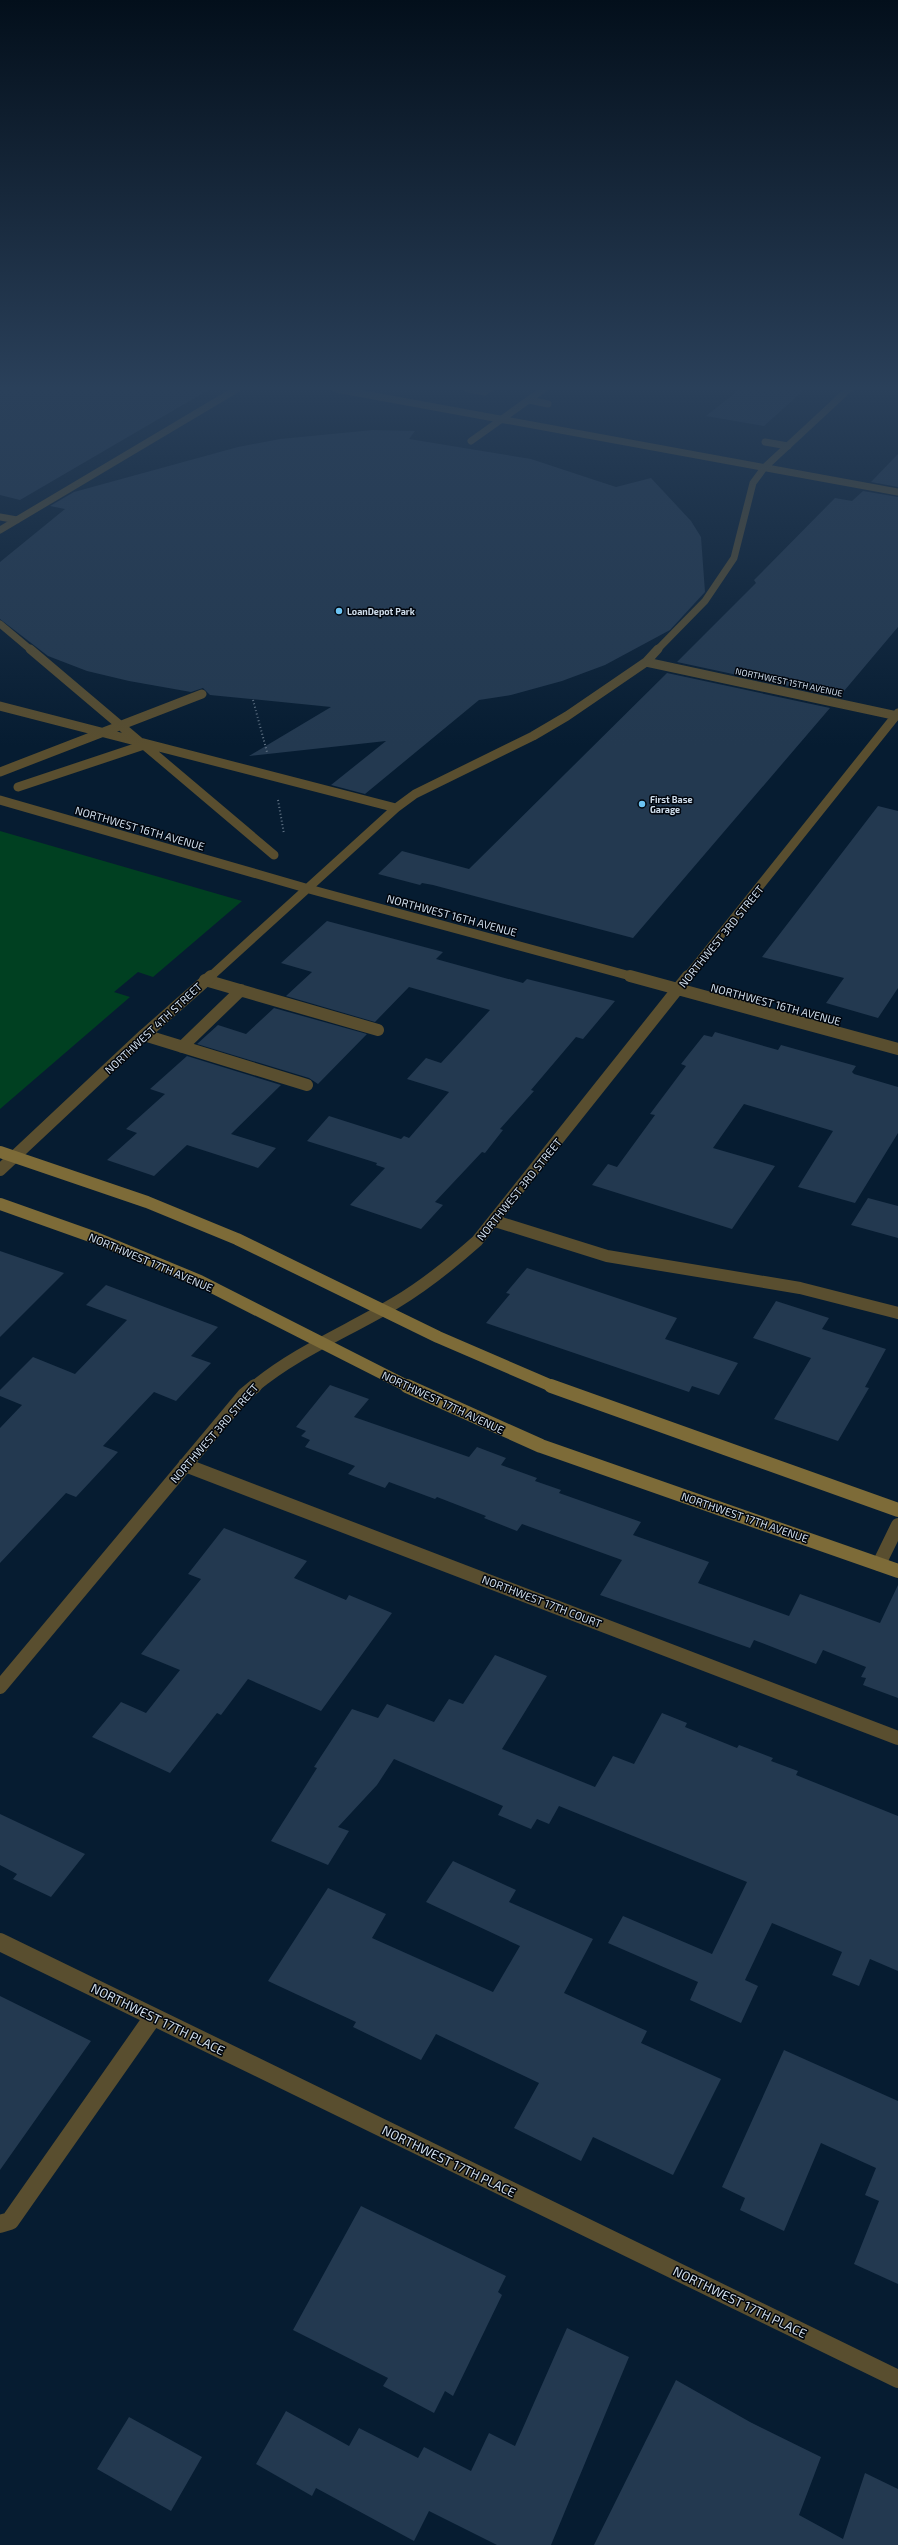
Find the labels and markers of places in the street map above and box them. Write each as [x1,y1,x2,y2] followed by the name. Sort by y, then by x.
[334,606,344,616] marker: LoanDepot Park
[347,606,415,617] place label: LoanDepot Park
[650,794,693,815] place label: First Base Garage
[637,799,647,809] marker: First Base Garage

